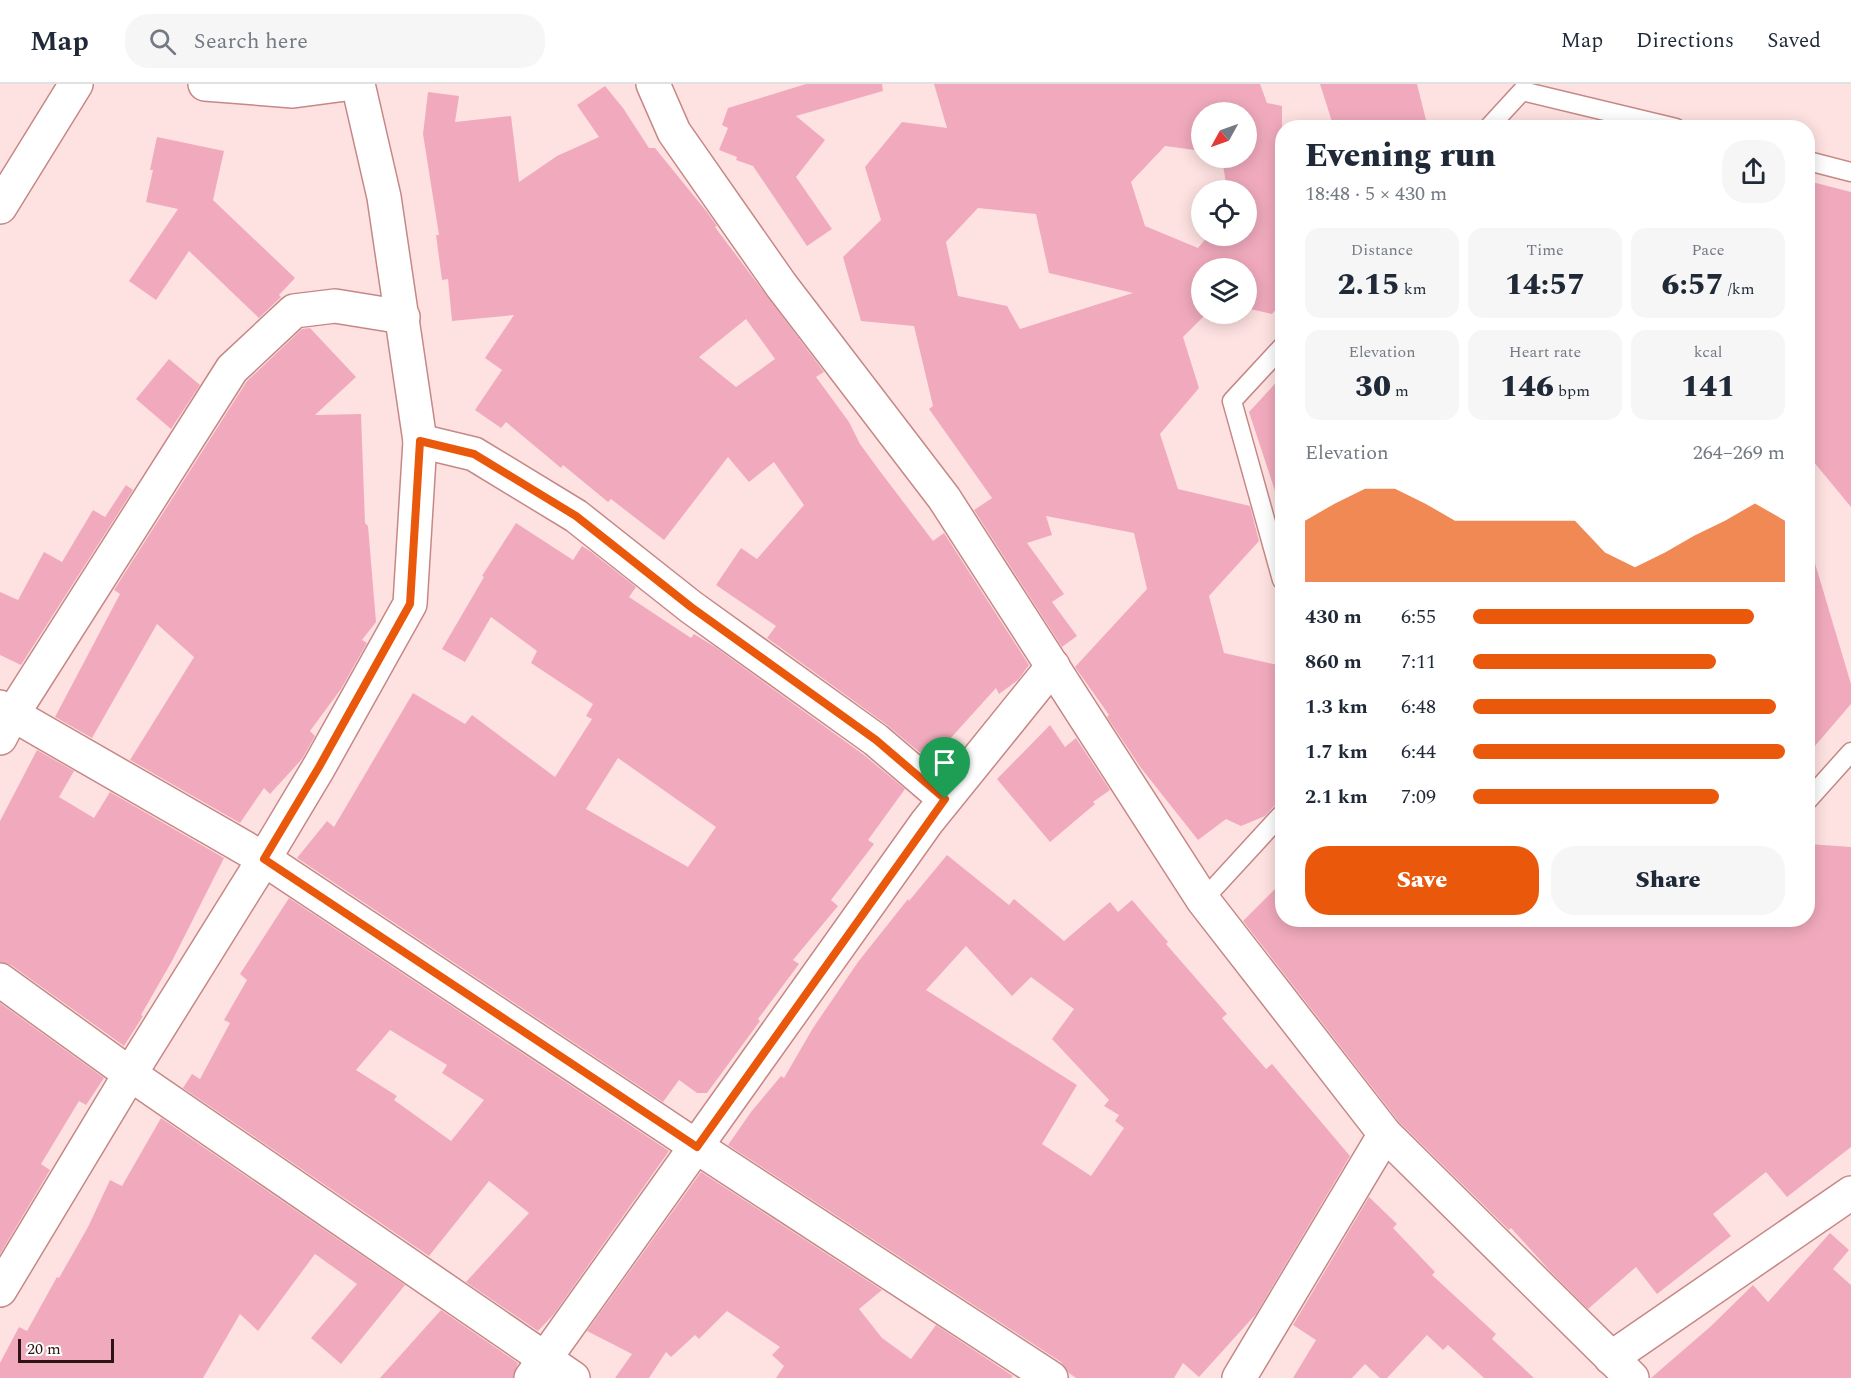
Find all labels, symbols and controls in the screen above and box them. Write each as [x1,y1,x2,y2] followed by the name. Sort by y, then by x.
[125,14,545,68] search box
[30,20,89,63] text: Map
[146,25,179,58] icon: search
[194,25,308,58] text: Search here
[1561,25,1603,57] text: Map
[1636,25,1734,57] text: Directions
[1767,25,1821,57] text: Saved
[1191,102,1257,168] north arrow
[1191,102,1257,324] map controls
[1305,131,1496,181] text: Evening run
[1722,140,1785,203] button: share
[1305,179,1447,209] text: 18:48 · 5 × 430 m
[1191,180,1257,246] button: locate
[1351,238,1413,262] text: Distance
[1526,238,1564,262] text: Time
[1691,238,1725,262] text: Pace
[1191,258,1257,324] button: layers
[1337,262,1400,308] text: 2.15
[1505,262,1585,308] text: 14:57
[1661,262,1724,308] text: 6:57
[1400,277,1427,301] text: km
[1724,277,1755,301] text: /km
[1348,340,1416,364] text: Elevation
[1509,340,1581,364] text: Heart rate
[1694,340,1722,364] text: kcal
[1355,364,1391,410] text: 30
[1500,364,1554,410] text: 146
[1681,364,1735,410] text: 141
[1391,379,1409,403] text: m
[1554,379,1590,403] text: bpm
[1305,438,1389,468] text: Elevation
[1693,438,1785,468] text: 264–269 m
[1305,602,1362,632] text: 430 m
[1401,602,1436,632] text: 6:55
[1305,647,1362,677] text: 860 m
[1401,647,1436,677] text: 7:11
[1305,692,1368,722] text: 1.3 km
[1401,692,1436,722] text: 6:48
[919,737,970,799] pin
[1305,737,1368,767] text: 1.7 km
[1401,737,1436,767] text: 6:44
[928,746,961,779] icon: arrive
[1305,782,1368,812] text: 2.1 km
[1401,782,1436,812] text: 7:09
[1305,846,1539,915] button: Save
[1551,846,1785,915] button: Share
[18,1336,114,1364] scale bar
[27,1337,61,1361] text: 20 m

